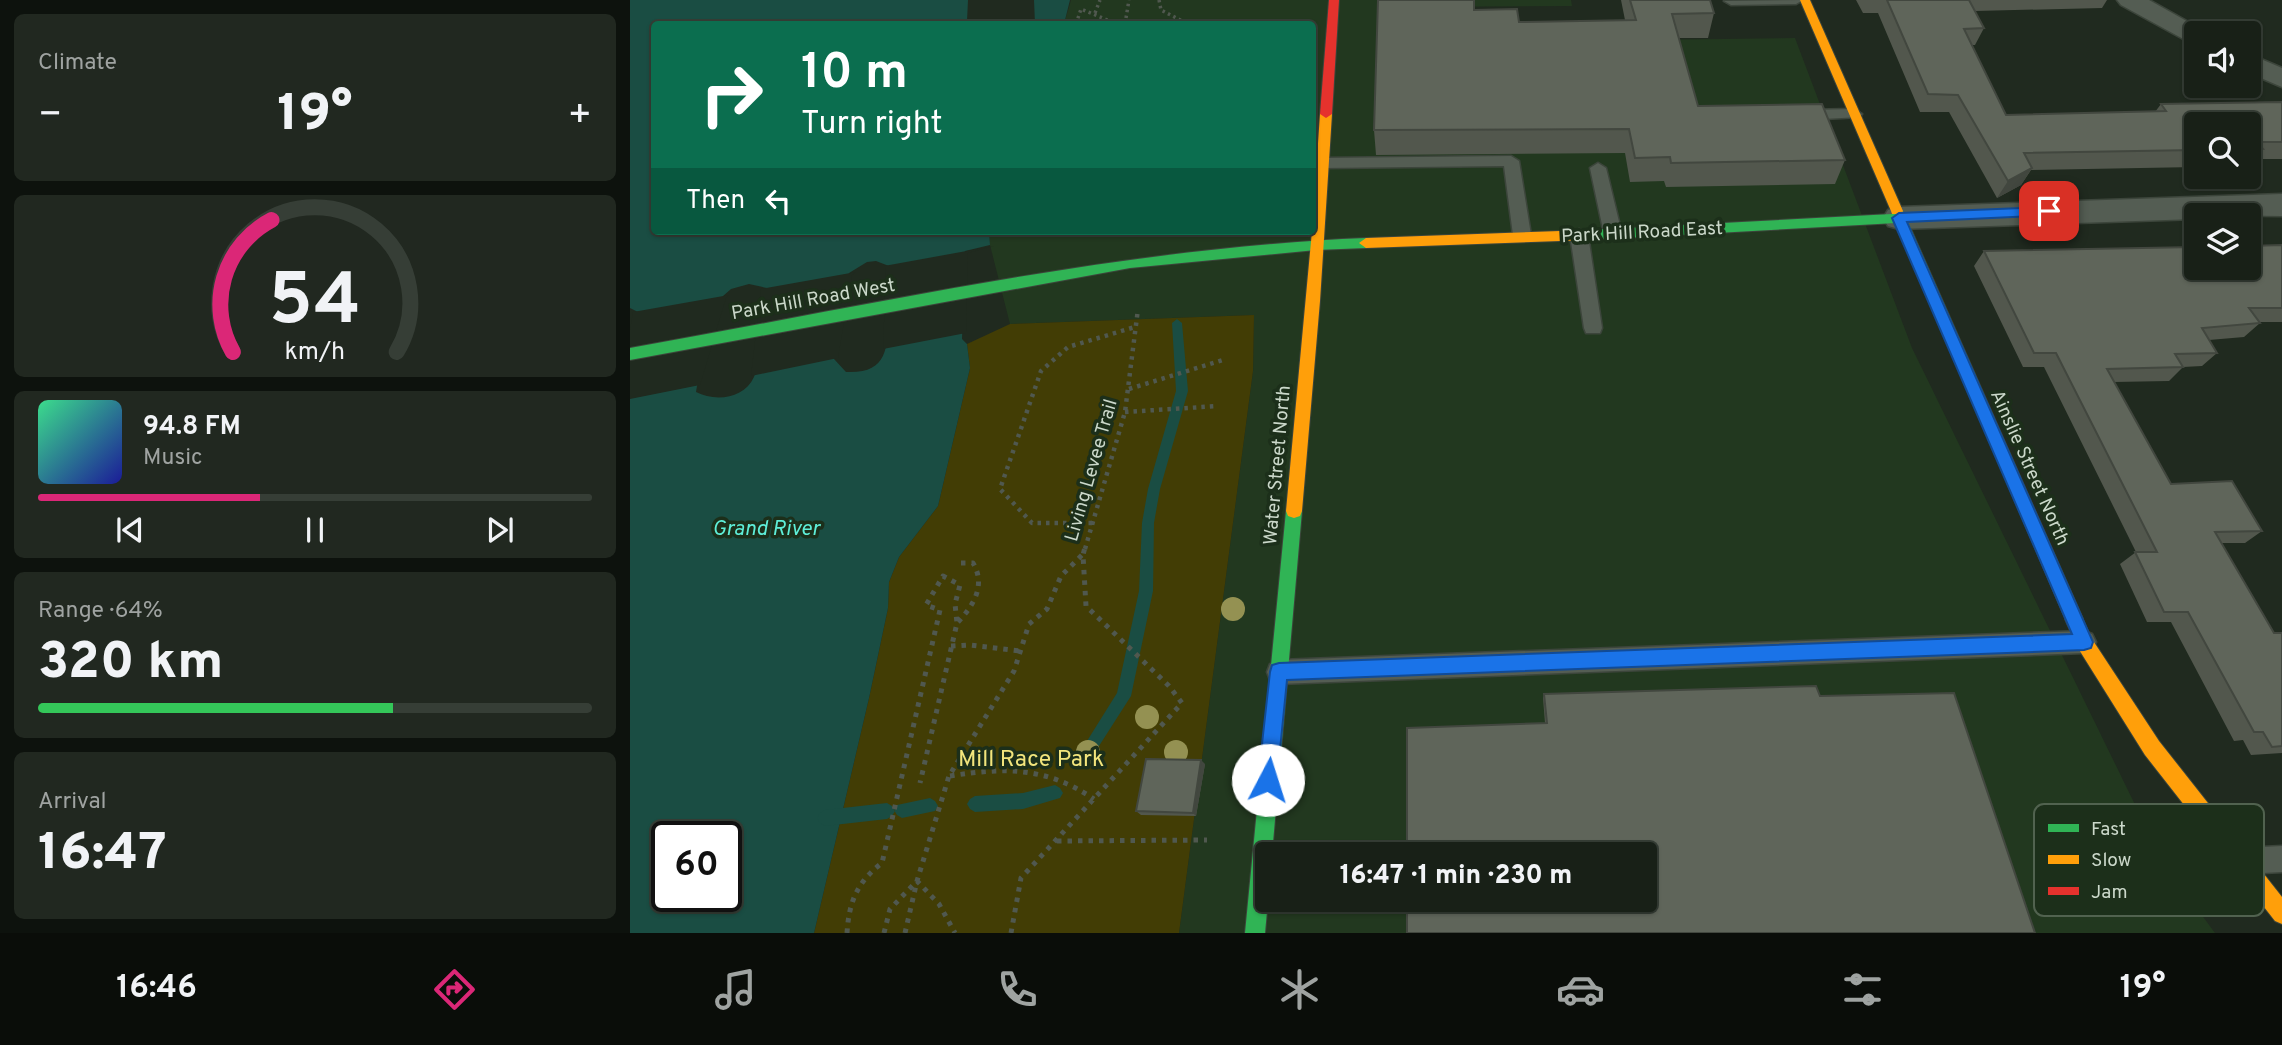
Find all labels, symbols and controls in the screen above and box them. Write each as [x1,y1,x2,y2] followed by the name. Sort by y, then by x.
[2184,21,2261,280] map controls
[2184,21,2261,98] button: sound
[801,44,908,106] text: 10 m
[38,49,117,78] text: Climate
[686,49,777,140] icon: right
[277,83,353,149] text: 19°
[38,92,63,141] text: −
[567,92,592,141] text: +
[801,105,943,145] text: Turn right
[2184,112,2261,189] button: search
[2019,181,2079,241] pin
[759,182,797,220] icon: left
[686,185,745,218] text: Then
[2030,192,2068,230] icon: arrive
[2184,203,2261,280] button: layers
[1561,217,1724,249] street label: Park Hill Road East
[269,258,361,350] text: 54
[730,274,897,326] street label: Park Hill Road West
[285,337,345,369] text: km/h
[1259,384,1297,546] street label: Water Street North
[1984,386,2074,549] street label: Ainslie Street North
[1060,397,1124,544] street label: Living Levee Trail
[143,411,241,444] text: 94.8 FM
[143,444,203,473] text: Music
[111,511,149,549] icon: previous
[296,511,334,549] icon: pause
[481,511,519,549] icon: next
[712,516,822,543] water label: Grand River
[38,597,163,626] text: Range · 64%
[38,631,223,697] text: 320 km
[1231,743,1305,817] position arrow
[958,746,1104,775] park label: Mill Race Park
[38,788,107,817] text: Arrival
[2034,804,2264,916] legend
[2091,818,2126,842] text: Fast
[651,821,742,912] speed limit sign: 60
[38,822,167,888] text: 16:47
[2091,849,2131,873] text: Slow
[1340,860,1572,893] text: 16:47 · 1 min · 230 m
[2091,881,2128,905] text: Jam
[430,965,479,1014] icon: directions
[711,965,760,1014] icon: music
[993,965,1042,1014] icon: phone
[1275,965,1324,1014] icon: climate
[1556,965,1605,1014] icon: car
[1838,965,1887,1014] icon: filters
[116,969,197,1009] text: 16:46
[2120,969,2166,1009] text: 19°

